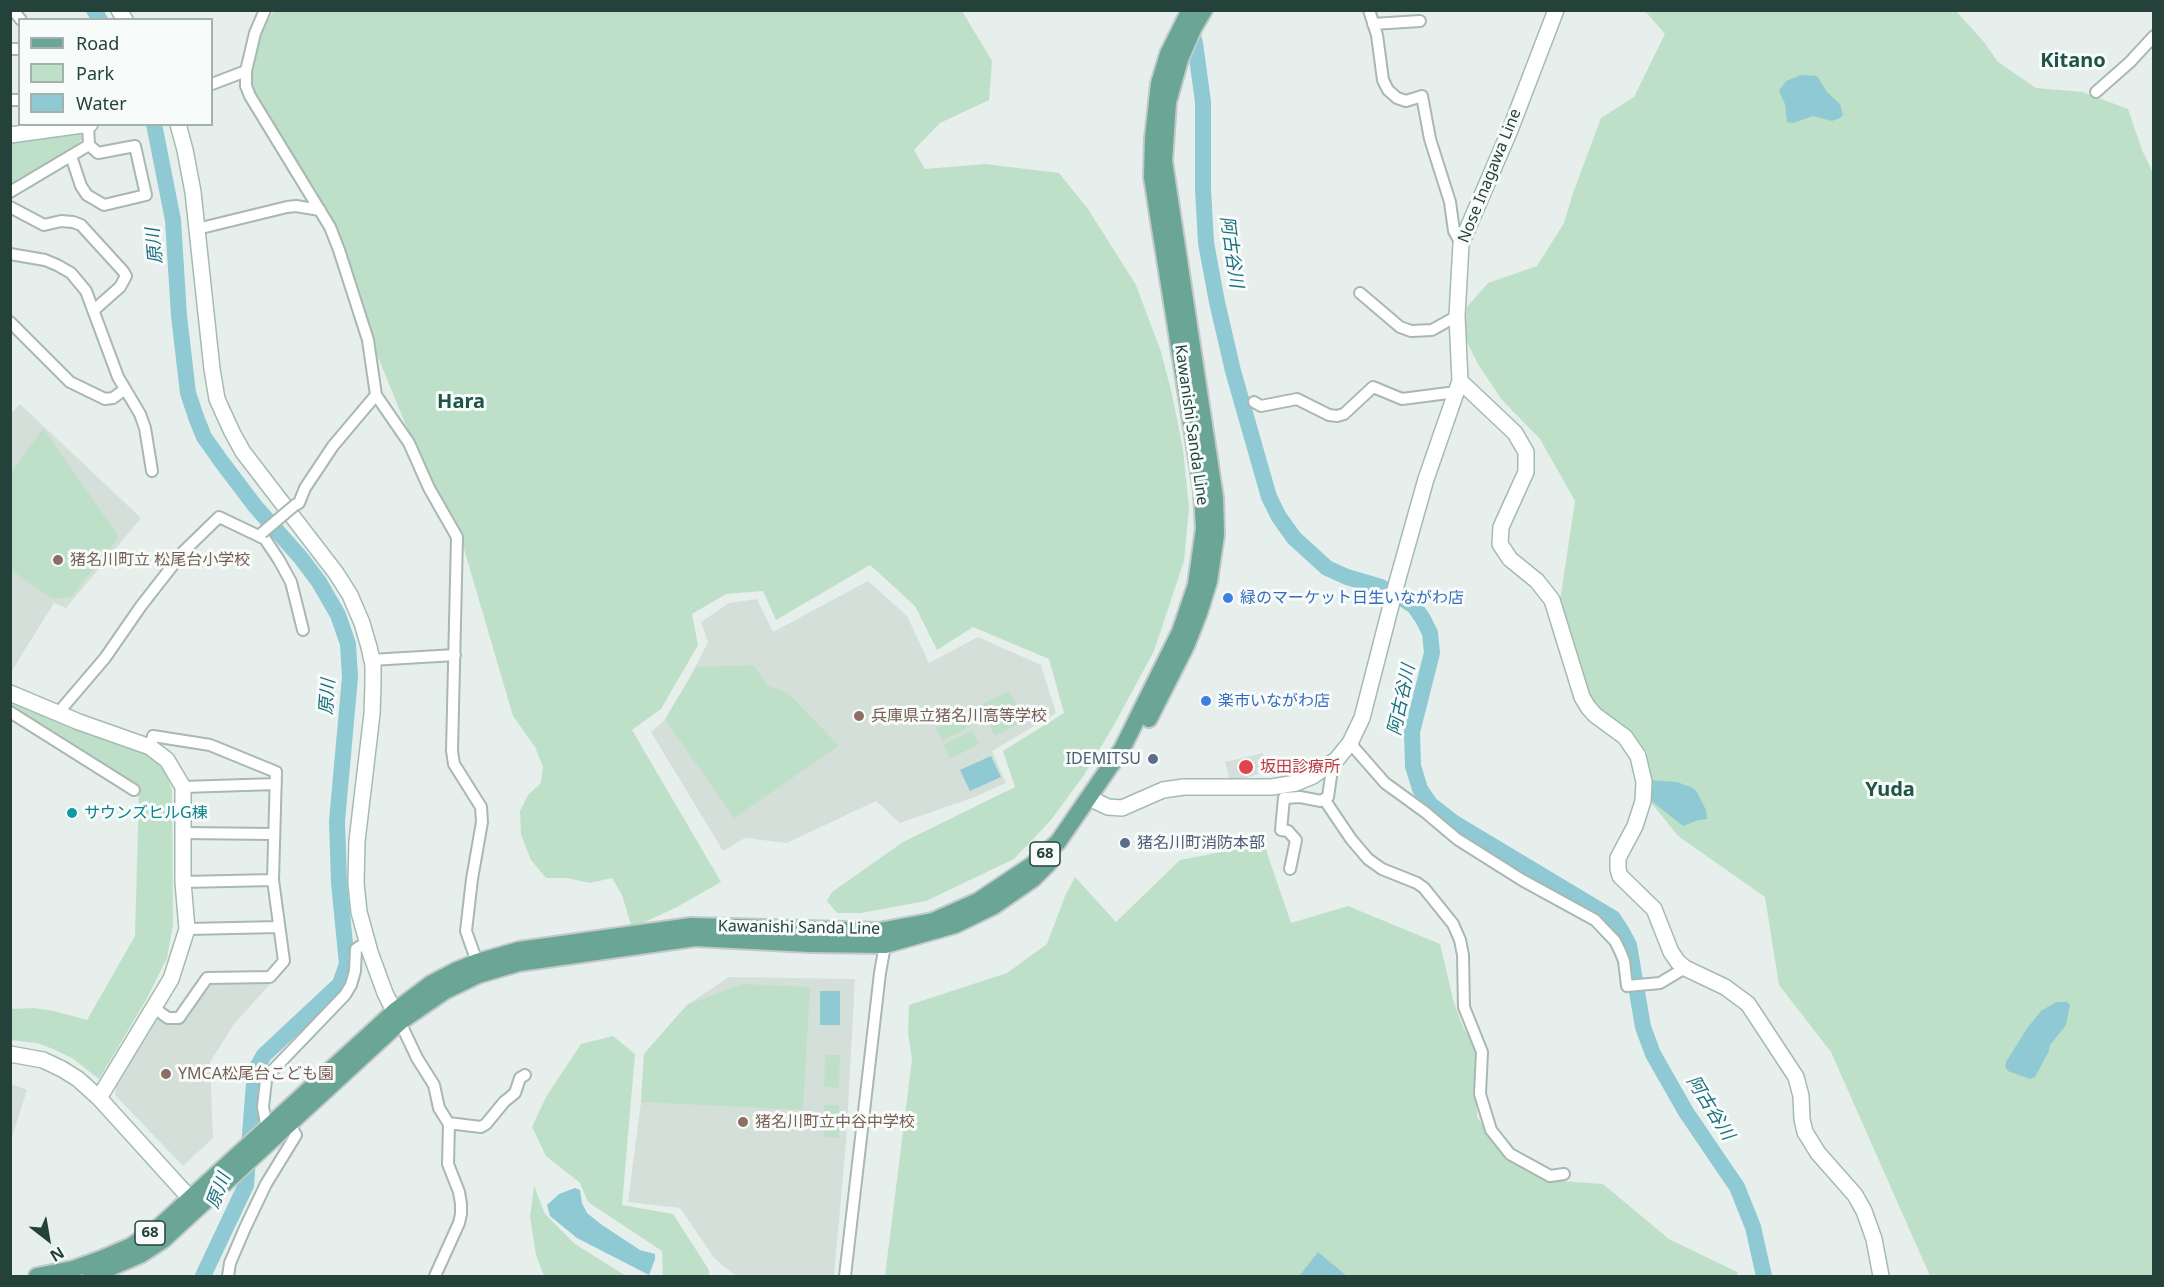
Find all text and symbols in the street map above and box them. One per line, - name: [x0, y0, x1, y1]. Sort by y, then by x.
- legend: [18, 18, 213, 126]
- text: Road: [76, 31, 119, 55]
- district label: Kitano: [2040, 49, 2106, 73]
- text: Park: [76, 61, 114, 85]
- text: Water: [76, 91, 127, 115]
- street label: Nose Inagawa Line: [1454, 106, 1526, 246]
- water label: 阿古谷川: [1215, 215, 1247, 289]
- water label: 原川: [143, 227, 167, 265]
- street label: Kawanishi Sanda Line: [1170, 343, 1212, 507]
- district label: Hara: [437, 390, 485, 414]
- place label: 猪名川町立 松尾台小学校: [70, 550, 250, 570]
- marker: 猪名川町立 松尾台小学校: [51, 553, 65, 567]
- place label: 緑のマーケット日生いながわ店: [1240, 588, 1464, 608]
- marker: 緑のマーケット日生いながわ店: [1221, 591, 1235, 605]
- water label: 阿古谷川: [1384, 663, 1420, 737]
- water label: 原川: [316, 678, 340, 716]
- place label: 楽市いながわ店: [1218, 691, 1330, 711]
- marker: 楽市いながわ店: [1199, 694, 1213, 708]
- place label: 兵庫県立猪名川高等学校: [871, 706, 1047, 726]
- marker: 兵庫県立猪名川高等学校: [852, 709, 866, 723]
- place label: IDEMITSU: [1066, 749, 1141, 769]
- marker: IDEMITSU: [1146, 752, 1160, 766]
- place label: 坂田診療所: [1260, 757, 1340, 777]
- marker: 坂田診療所: [1237, 758, 1255, 776]
- district label: Yuda: [1865, 778, 1915, 802]
- place label: サウンズヒルG棟: [84, 803, 208, 823]
- marker: サウンズヒルG棟: [65, 806, 79, 820]
- place label: 猪名川町消防本部: [1137, 833, 1265, 853]
- marker: 猪名川町消防本部: [1118, 836, 1132, 850]
- road number: 68: [1030, 842, 1060, 866]
- street label: Kawanishi Sanda Line: [718, 917, 880, 939]
- place label: YMCA松尾台こども園: [178, 1064, 334, 1084]
- marker: YMCA松尾台こども園: [159, 1067, 173, 1081]
- water label: 阿古谷川: [1682, 1072, 1738, 1144]
- place label: 猪名川町立中谷中学校: [755, 1112, 915, 1132]
- marker: 猪名川町立中谷中学校: [736, 1115, 750, 1129]
- water label: 原川: [202, 1170, 236, 1212]
- north arrow: [18, 1209, 78, 1269]
- road number: 68: [135, 1221, 165, 1245]
- text: N: [46, 1242, 69, 1267]

